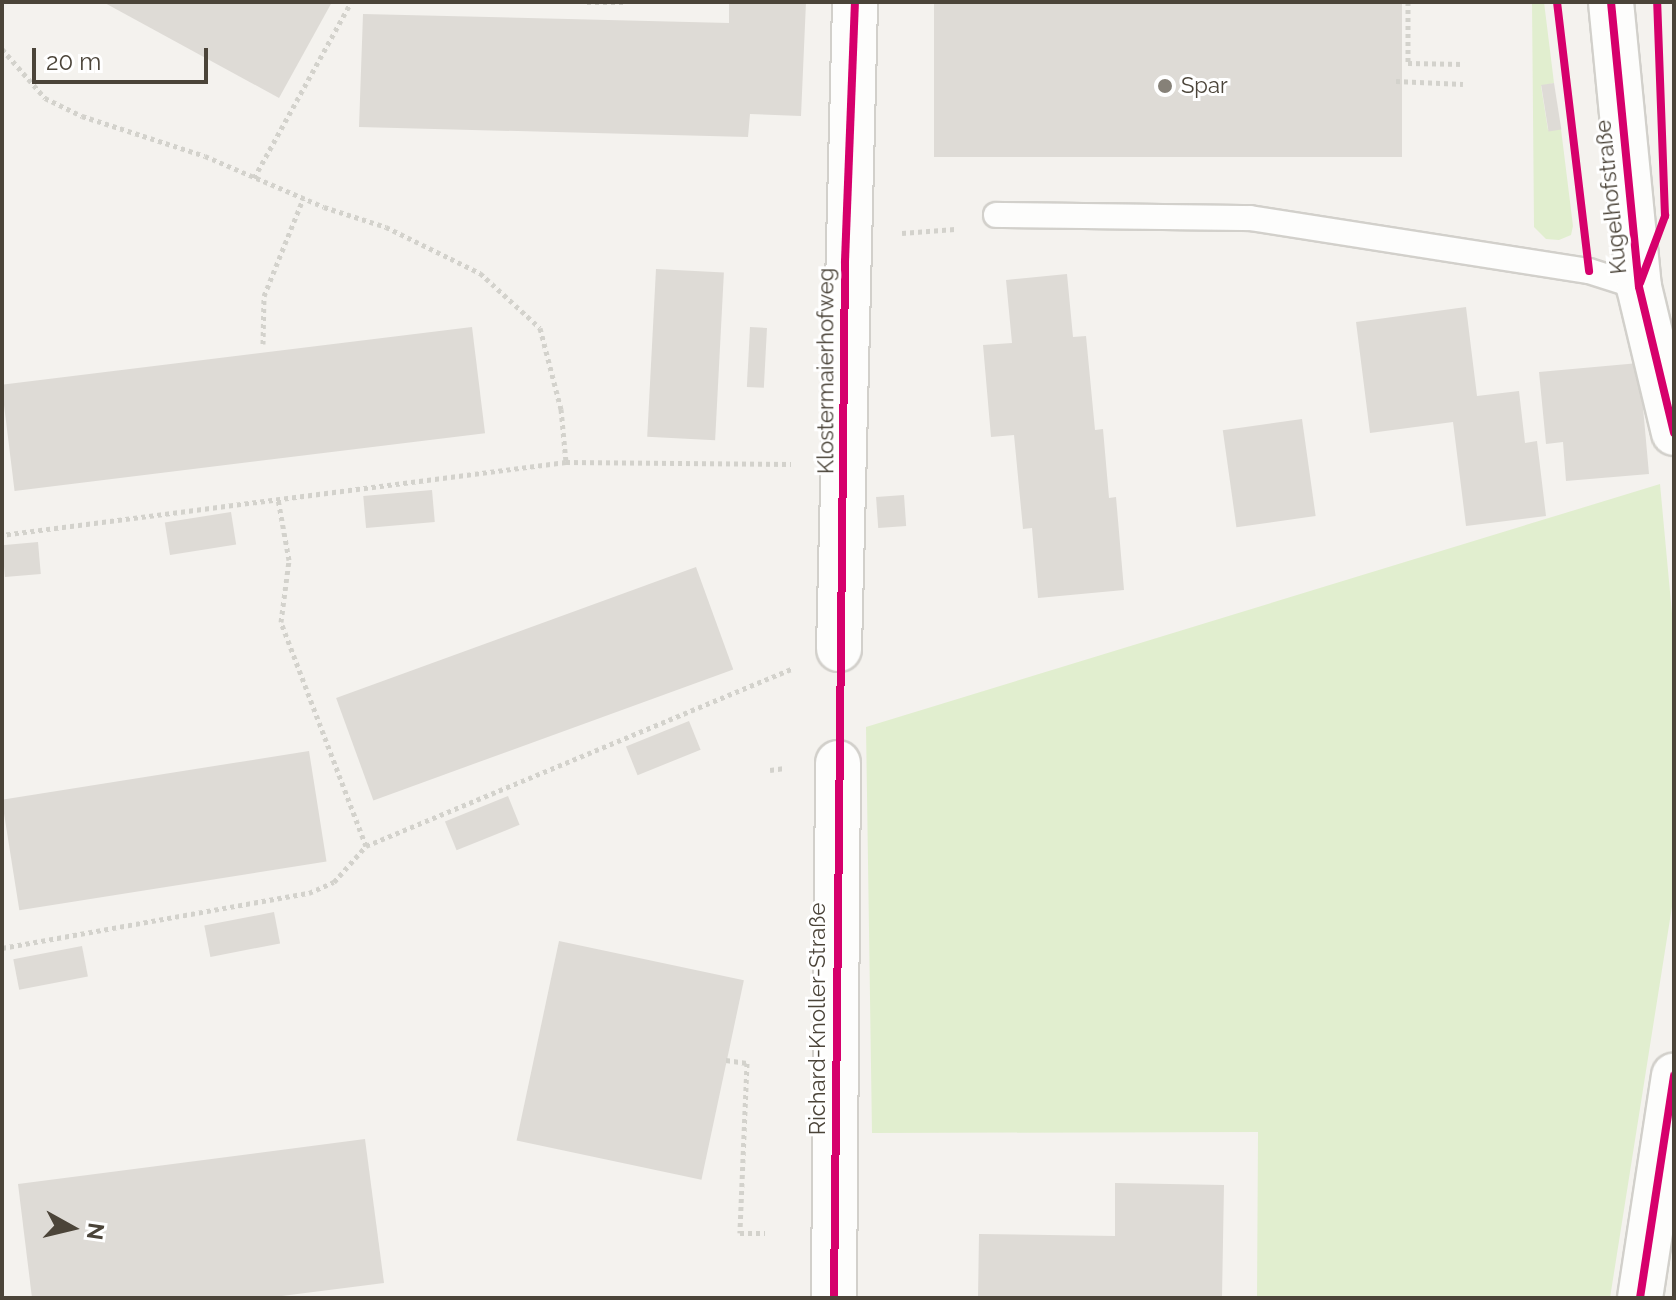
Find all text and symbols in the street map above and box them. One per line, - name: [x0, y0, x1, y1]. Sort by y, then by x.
- scale bar: [36, 32, 212, 82]
- text: 20 m: [46, 47, 101, 76]
- place label: Spar: [1181, 73, 1228, 99]
- marker: Spar: [1156, 77, 1174, 95]
- street label: Kugelhofstraße: [1590, 119, 1632, 275]
- street label: Klostermaierhofweg: [813, 268, 839, 474]
- street label: Richard-Knoller-Straße: [805, 903, 831, 1135]
- north arrow: [32, 1188, 112, 1268]
- text: N: [82, 1221, 110, 1241]

